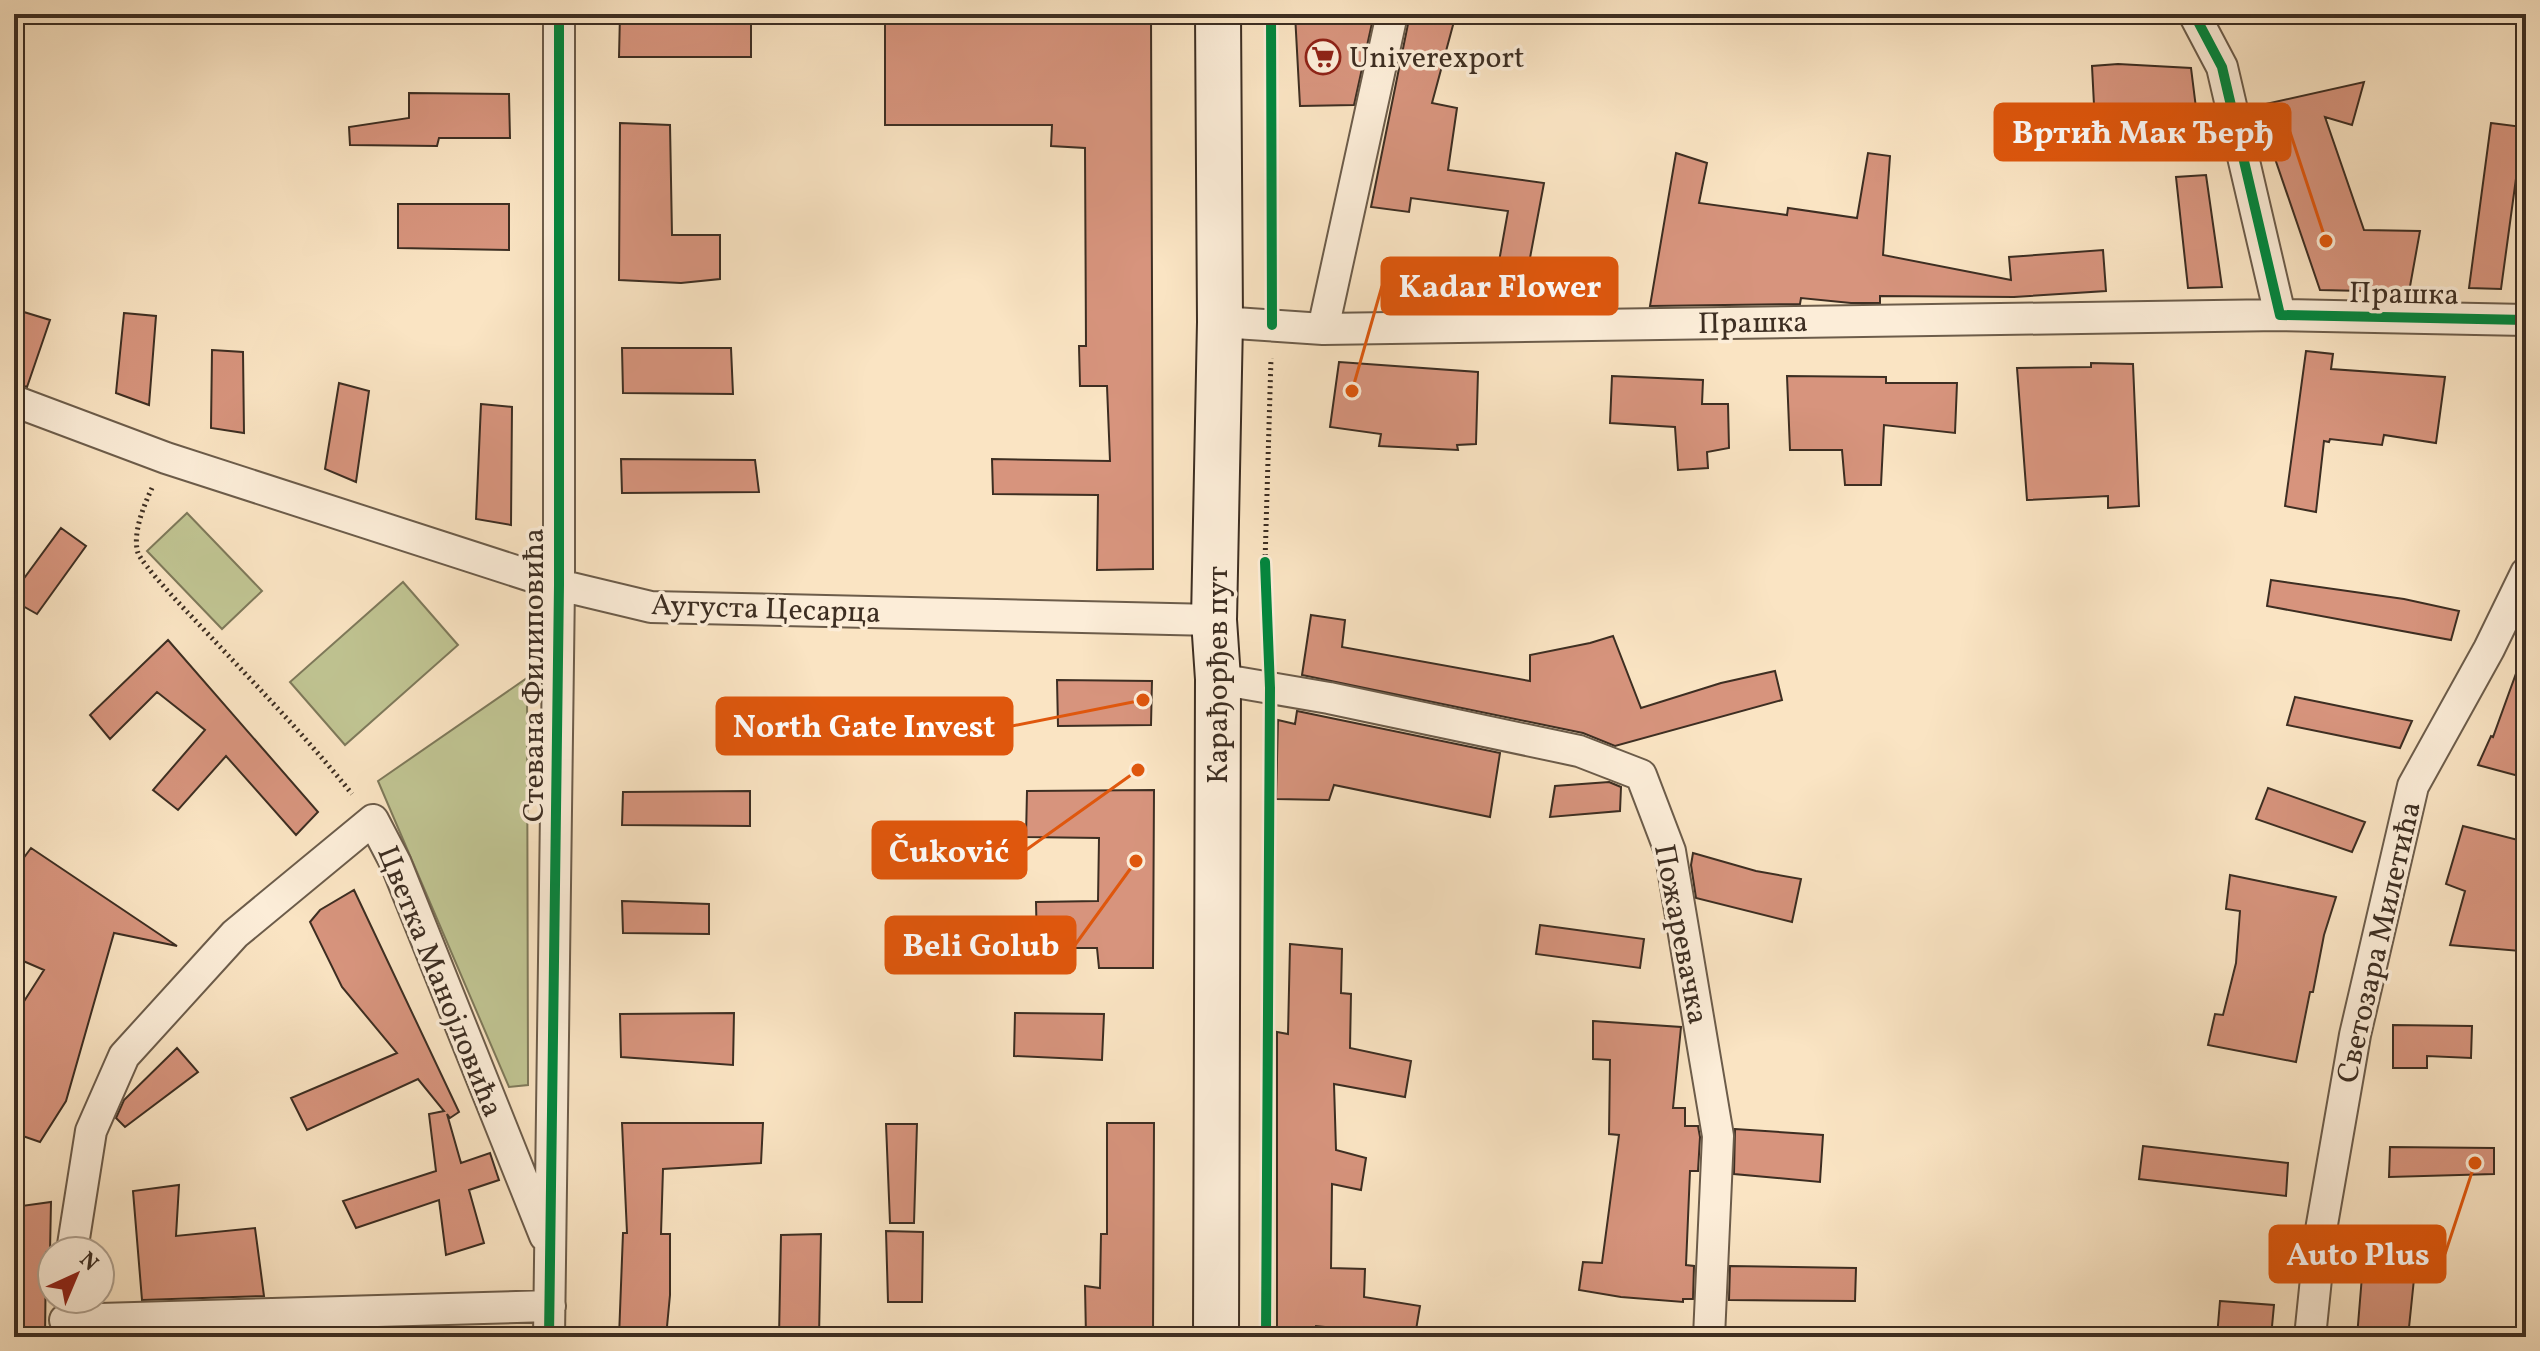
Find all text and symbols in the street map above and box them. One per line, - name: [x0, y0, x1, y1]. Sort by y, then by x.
- supermarket icon: Univerexport: [1304, 38, 1342, 76]
- place label: Univerexport: [1349, 38, 1525, 80]
- callout: Вртић Мак Ђерђ: [1995, 104, 2290, 160]
- text: Вртић Мак Ђерђ: [2012, 113, 2274, 157]
- callout: Kadar Flower: [1382, 258, 1617, 314]
- text: Kadar Flower: [1399, 267, 1602, 311]
- street label: Прашка: [2348, 273, 2459, 317]
- street label: Прашка: [1698, 302, 1809, 346]
- street label: Стевана Филиповића: [514, 528, 556, 822]
- street label: Карађорђев пут: [1198, 566, 1240, 784]
- street label: Аугуста Цесарца: [650, 585, 882, 635]
- callout: North Gate Invest: [717, 698, 1012, 754]
- text: North Gate Invest: [733, 707, 995, 751]
- street label: Светозара Милетића: [2327, 798, 2433, 1087]
- callout: Čuković: [873, 822, 1026, 878]
- text: Čuković: [889, 832, 1009, 876]
- street label: Цветка Манојловића: [366, 840, 513, 1124]
- street label: Пожаревачка: [1642, 841, 1718, 1028]
- callout: Beli Golub: [886, 917, 1075, 973]
- text: Beli Golub: [903, 926, 1059, 970]
- callout: Auto Plus: [2270, 1226, 2445, 1282]
- north arrow: [36, 1235, 116, 1315]
- text: Auto Plus: [2286, 1235, 2430, 1279]
- text: N: [72, 1246, 105, 1279]

